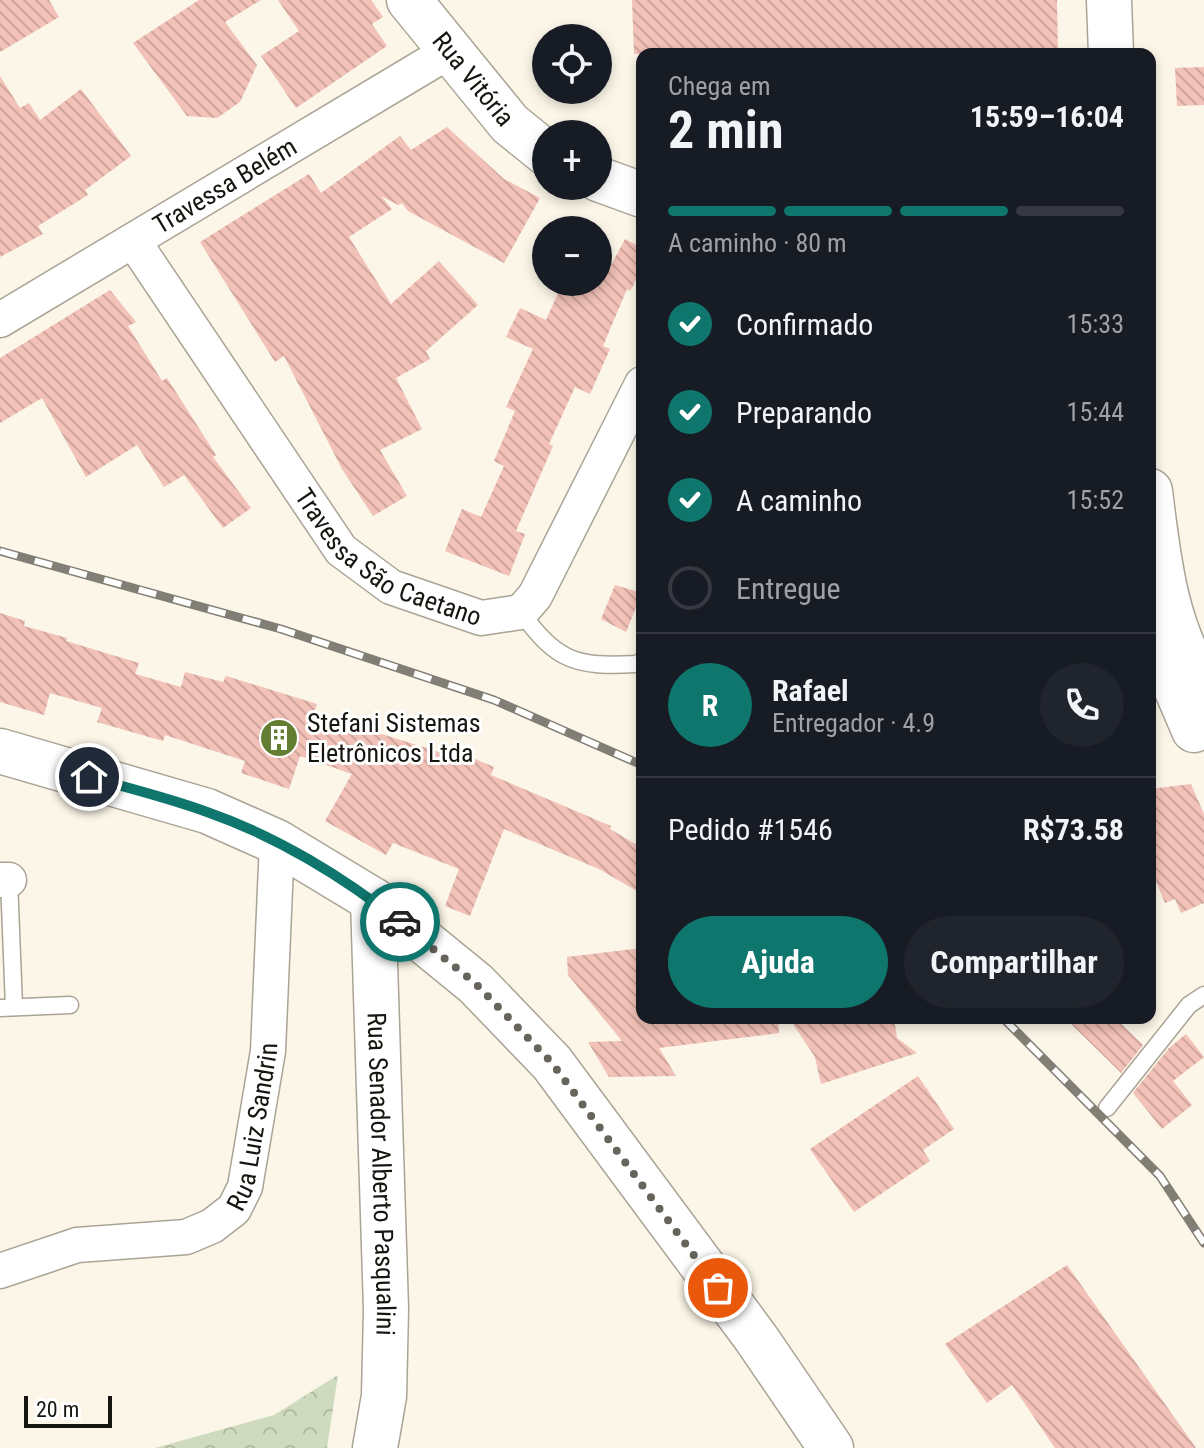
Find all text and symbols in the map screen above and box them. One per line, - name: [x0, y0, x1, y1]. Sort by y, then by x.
- map controls: [532, 24, 612, 296]
- button: locate: [532, 24, 612, 104]
- street label: Rua Vitória: [426, 26, 520, 132]
- text: Chega em: [668, 71, 771, 101]
- text: 15:59–16:04: [970, 99, 1124, 134]
- text: 2 min: [668, 100, 784, 161]
- button: +: [532, 120, 612, 200]
- street label: Travessa Belém: [148, 131, 302, 240]
- button: −: [532, 216, 612, 296]
- text: A caminho · 80 m: [668, 228, 847, 258]
- icon: check: [668, 302, 712, 346]
- text: Confirmado: [736, 307, 873, 342]
- text: 15:33: [1067, 309, 1124, 339]
- icon: check: [668, 390, 712, 434]
- text: Preparando: [736, 395, 872, 430]
- text: 15:44: [1067, 397, 1124, 427]
- icon: check: [668, 478, 712, 522]
- street label: Travessa São Caetano: [289, 483, 485, 632]
- text: A caminho: [736, 483, 862, 518]
- text: 15:52: [1067, 485, 1124, 515]
- text: Entregue: [736, 571, 841, 606]
- button: phone: [1040, 663, 1124, 747]
- text: Rafael: [772, 673, 849, 708]
- text: R: [702, 688, 718, 723]
- place label: Stefani Sistemas Eletrônicos Ltda: [307, 708, 481, 768]
- text: Entregador · 4.9: [772, 708, 935, 738]
- building icon: Stefani Sistemas Eletrônicos Ltda: [258, 717, 300, 759]
- pin: [55, 743, 123, 811]
- icon: home: [67, 755, 111, 799]
- text: Pedido #1546: [668, 812, 833, 847]
- text: R$73.58: [1023, 812, 1124, 847]
- courier: [360, 882, 440, 962]
- icon: car: [378, 900, 422, 944]
- button: Ajuda: [668, 916, 888, 1008]
- button: Compartilhar: [904, 916, 1124, 1008]
- street label: Rua Senador Alberto Pasqualini: [362, 1012, 401, 1336]
- street label: Rua Luiz Sandrin: [221, 1042, 283, 1216]
- pin: [684, 1254, 752, 1322]
- icon: bag: [696, 1266, 740, 1310]
- scale bar: [24, 1392, 112, 1428]
- text: 20 m: [36, 1397, 79, 1422]

